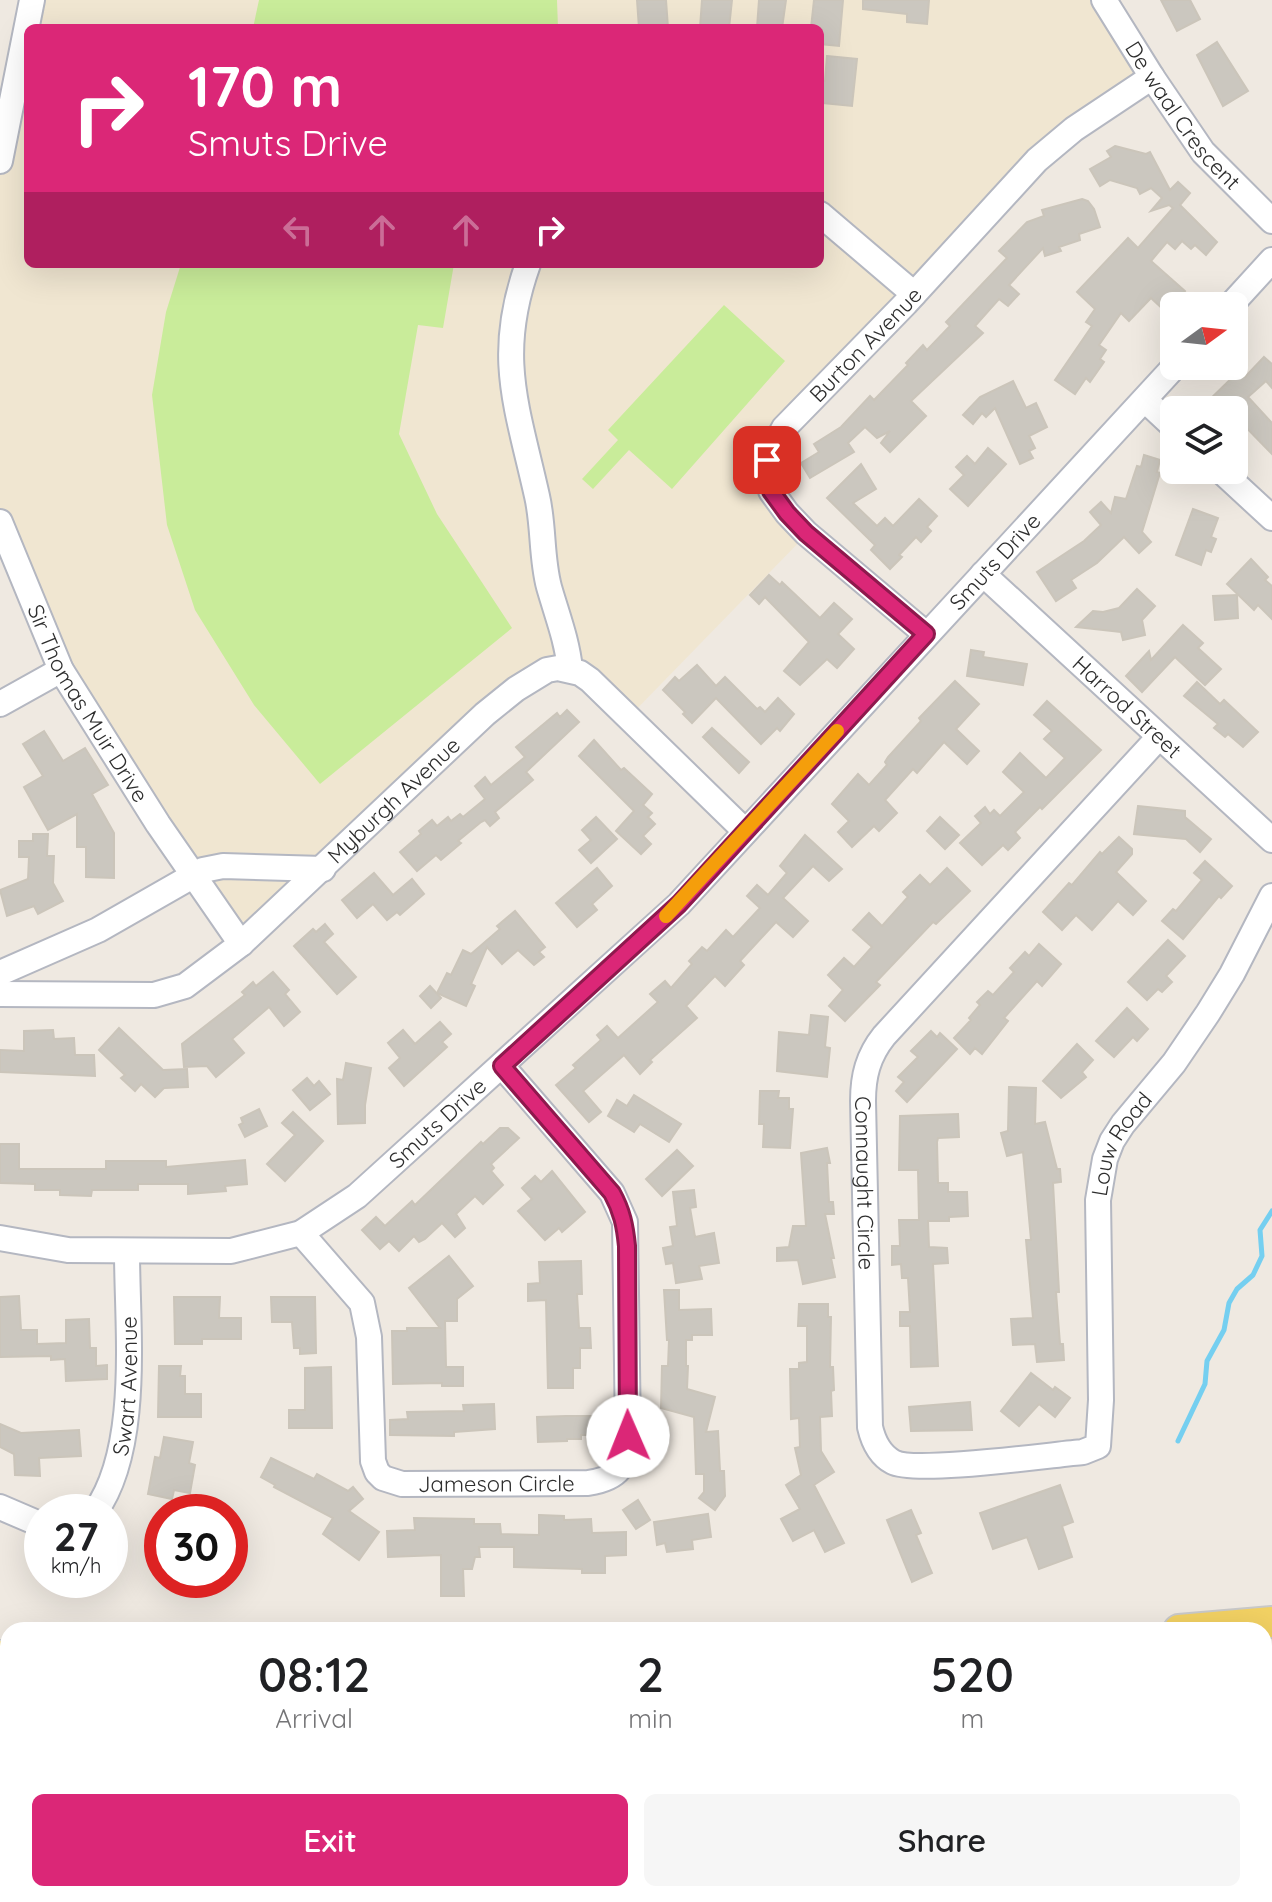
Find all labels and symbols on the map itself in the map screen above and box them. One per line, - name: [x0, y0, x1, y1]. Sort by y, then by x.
- street label: De waal Crescent: [1119, 36, 1247, 196]
- street label: Burton Avenue: [803, 281, 928, 408]
- north arrow: [1160, 292, 1248, 380]
- pin: [733, 426, 801, 494]
- street label: Smuts Drive: [943, 507, 1046, 616]
- street label: Sir Thomas Muir Drive: [21, 600, 155, 807]
- street label: Harrod Street: [1067, 650, 1188, 764]
- street label: Myburgh Avenue: [321, 731, 466, 869]
- street label: Smuts Drive: [383, 1072, 492, 1175]
- street label: Louw Road: [1085, 1086, 1158, 1198]
- street label: Connaught Circle: [849, 1096, 881, 1270]
- street label: Swart Avenue: [106, 1316, 143, 1458]
- position arrow: [586, 1394, 670, 1478]
- street label: Jameson Circle: [418, 1469, 575, 1498]
- speed limit sign: 30: [144, 1494, 248, 1598]

